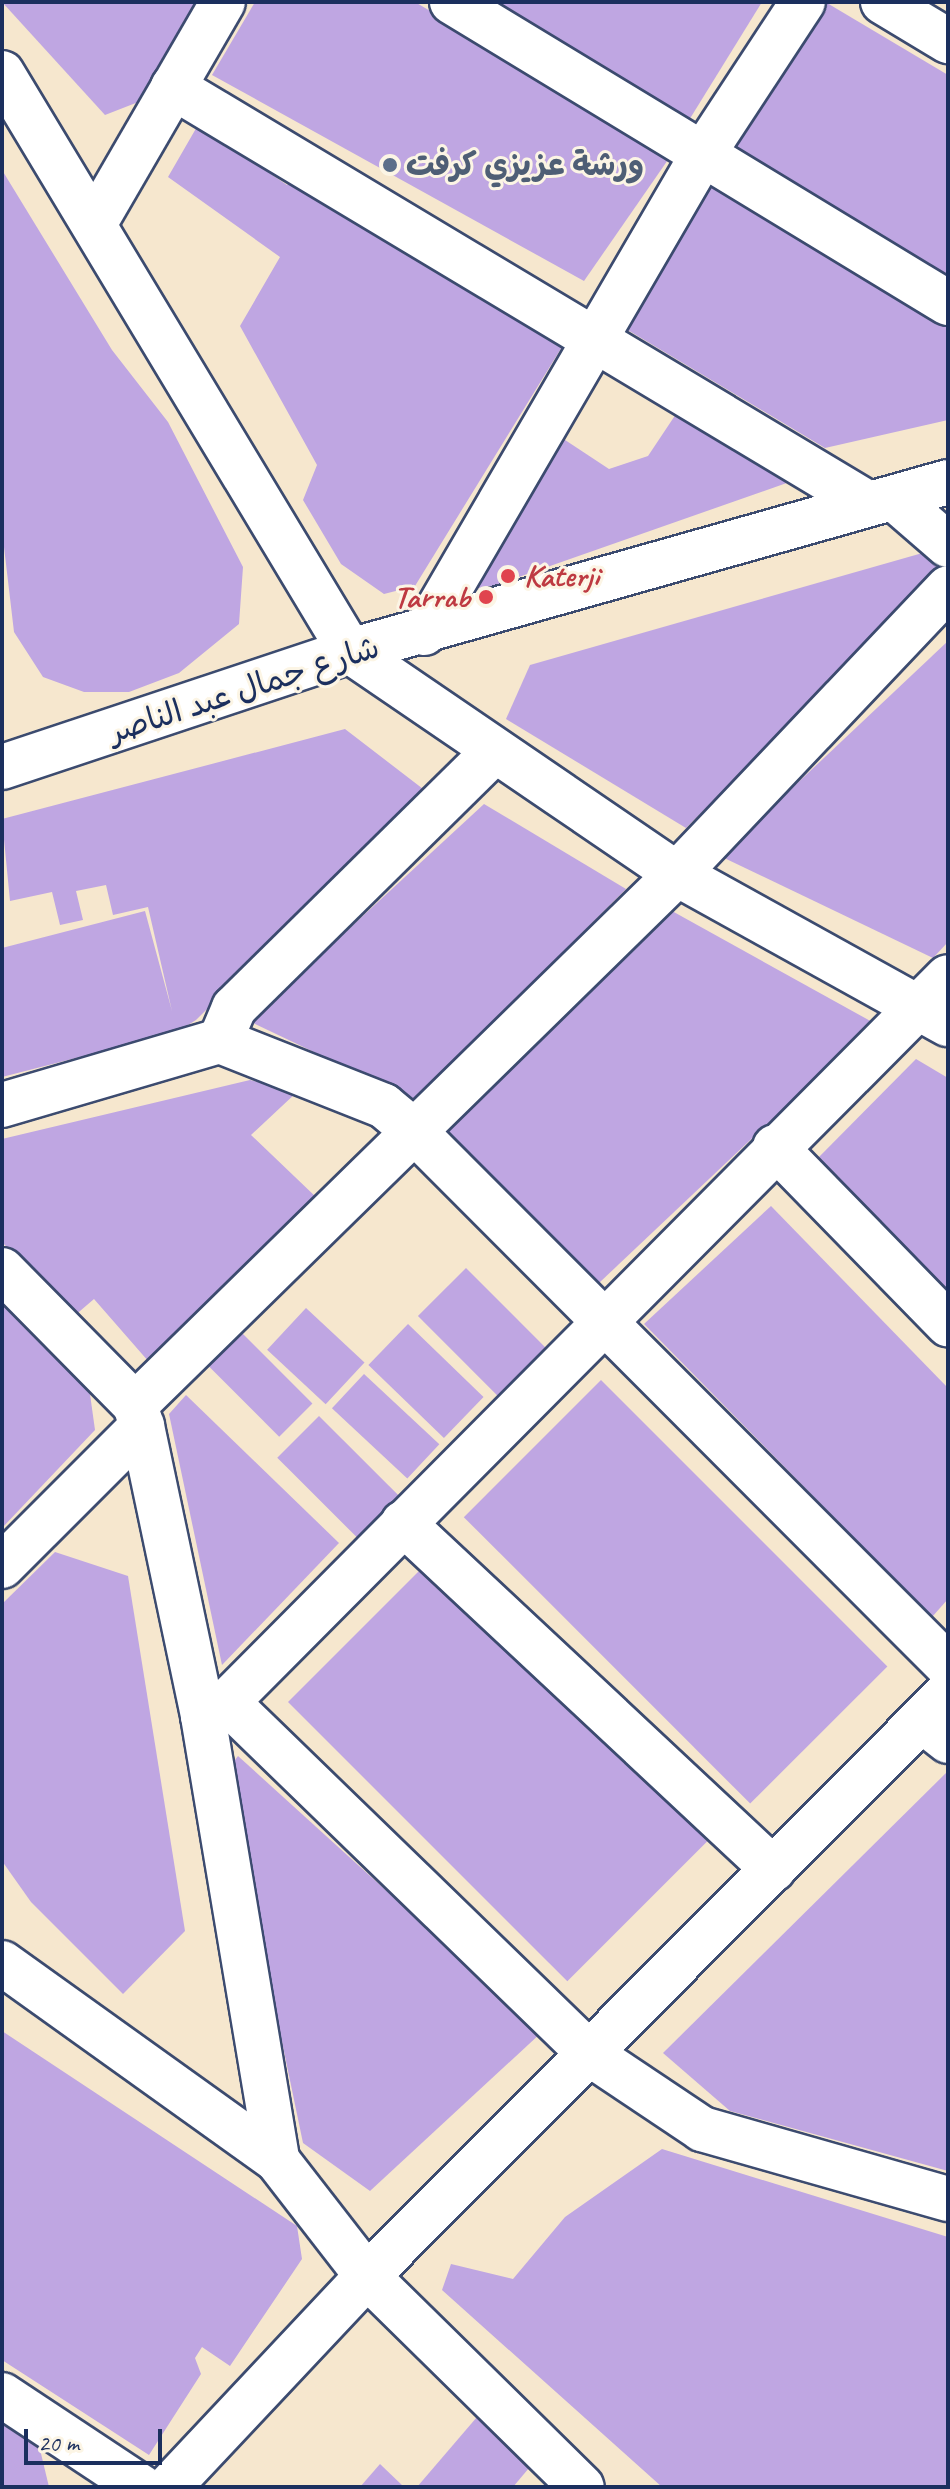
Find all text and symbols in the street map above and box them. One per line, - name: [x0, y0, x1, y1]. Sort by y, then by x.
- place label: ورشة عزيزي كرفت: [406, 146, 644, 184]
- marker: ورشة عزيزي كرفت: [381, 156, 399, 174]
- place label: Katerji: [524, 557, 599, 595]
- marker: Katerji: [499, 567, 517, 585]
- place label: Tarrab: [394, 578, 470, 616]
- marker: Tarrab: [477, 588, 495, 606]
- street label: شارع جمال عبد الناصر: [104, 628, 384, 752]
- scale bar: [28, 2413, 166, 2463]
- text: 20 m: [38, 2428, 79, 2458]

